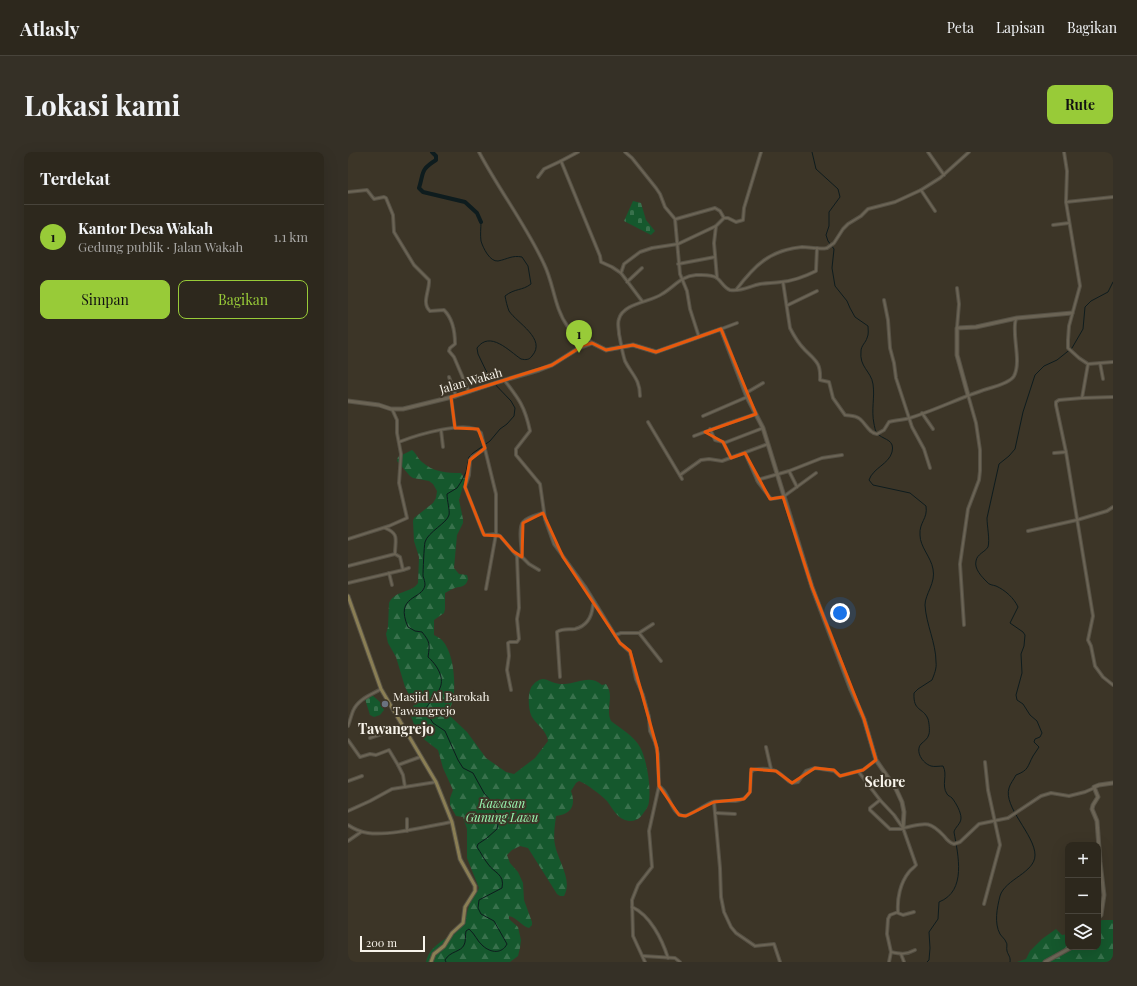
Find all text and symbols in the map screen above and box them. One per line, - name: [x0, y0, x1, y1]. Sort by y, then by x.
- text: Atlasly: [20, 15, 80, 41]
- text: Peta: [947, 18, 974, 37]
- text: Lapisan: [996, 18, 1045, 37]
- text: Bagikan: [1067, 18, 1117, 37]
- button: Rute: [1047, 85, 1113, 124]
- text: Lokasi kami: [24, 86, 180, 123]
- text: Terdekat: [40, 167, 110, 189]
- text: Kantor Desa Wakah: [78, 218, 213, 238]
- text: 1: [51, 228, 55, 245]
- text: 1.1 km: [274, 228, 308, 245]
- text: Gedung publik · Jalan Wakah: [78, 238, 243, 255]
- button: Simpan: [40, 280, 170, 319]
- button: Bagikan: [178, 280, 308, 319]
- pin: 1: [566, 320, 592, 353]
- street label: Jalan Wakah: [437, 363, 504, 397]
- your location: [830, 603, 850, 623]
- place label: Masjid Al Barokah Tawangrejo: [393, 688, 490, 718]
- marker: Masjid Al Barokah Tawangrejo: [380, 699, 390, 709]
- district label: Tawangrejo: [358, 719, 434, 738]
- district label: Selore: [865, 772, 905, 791]
- park label: Kawasan Gunung Lawu: [466, 795, 539, 825]
- map controls: [1065, 842, 1101, 950]
- button: +: [1065, 842, 1101, 878]
- button: −: [1065, 878, 1101, 914]
- button: layers: [1065, 914, 1101, 950]
- scale bar: [360, 934, 425, 953]
- text: 200 m: [366, 935, 397, 950]

